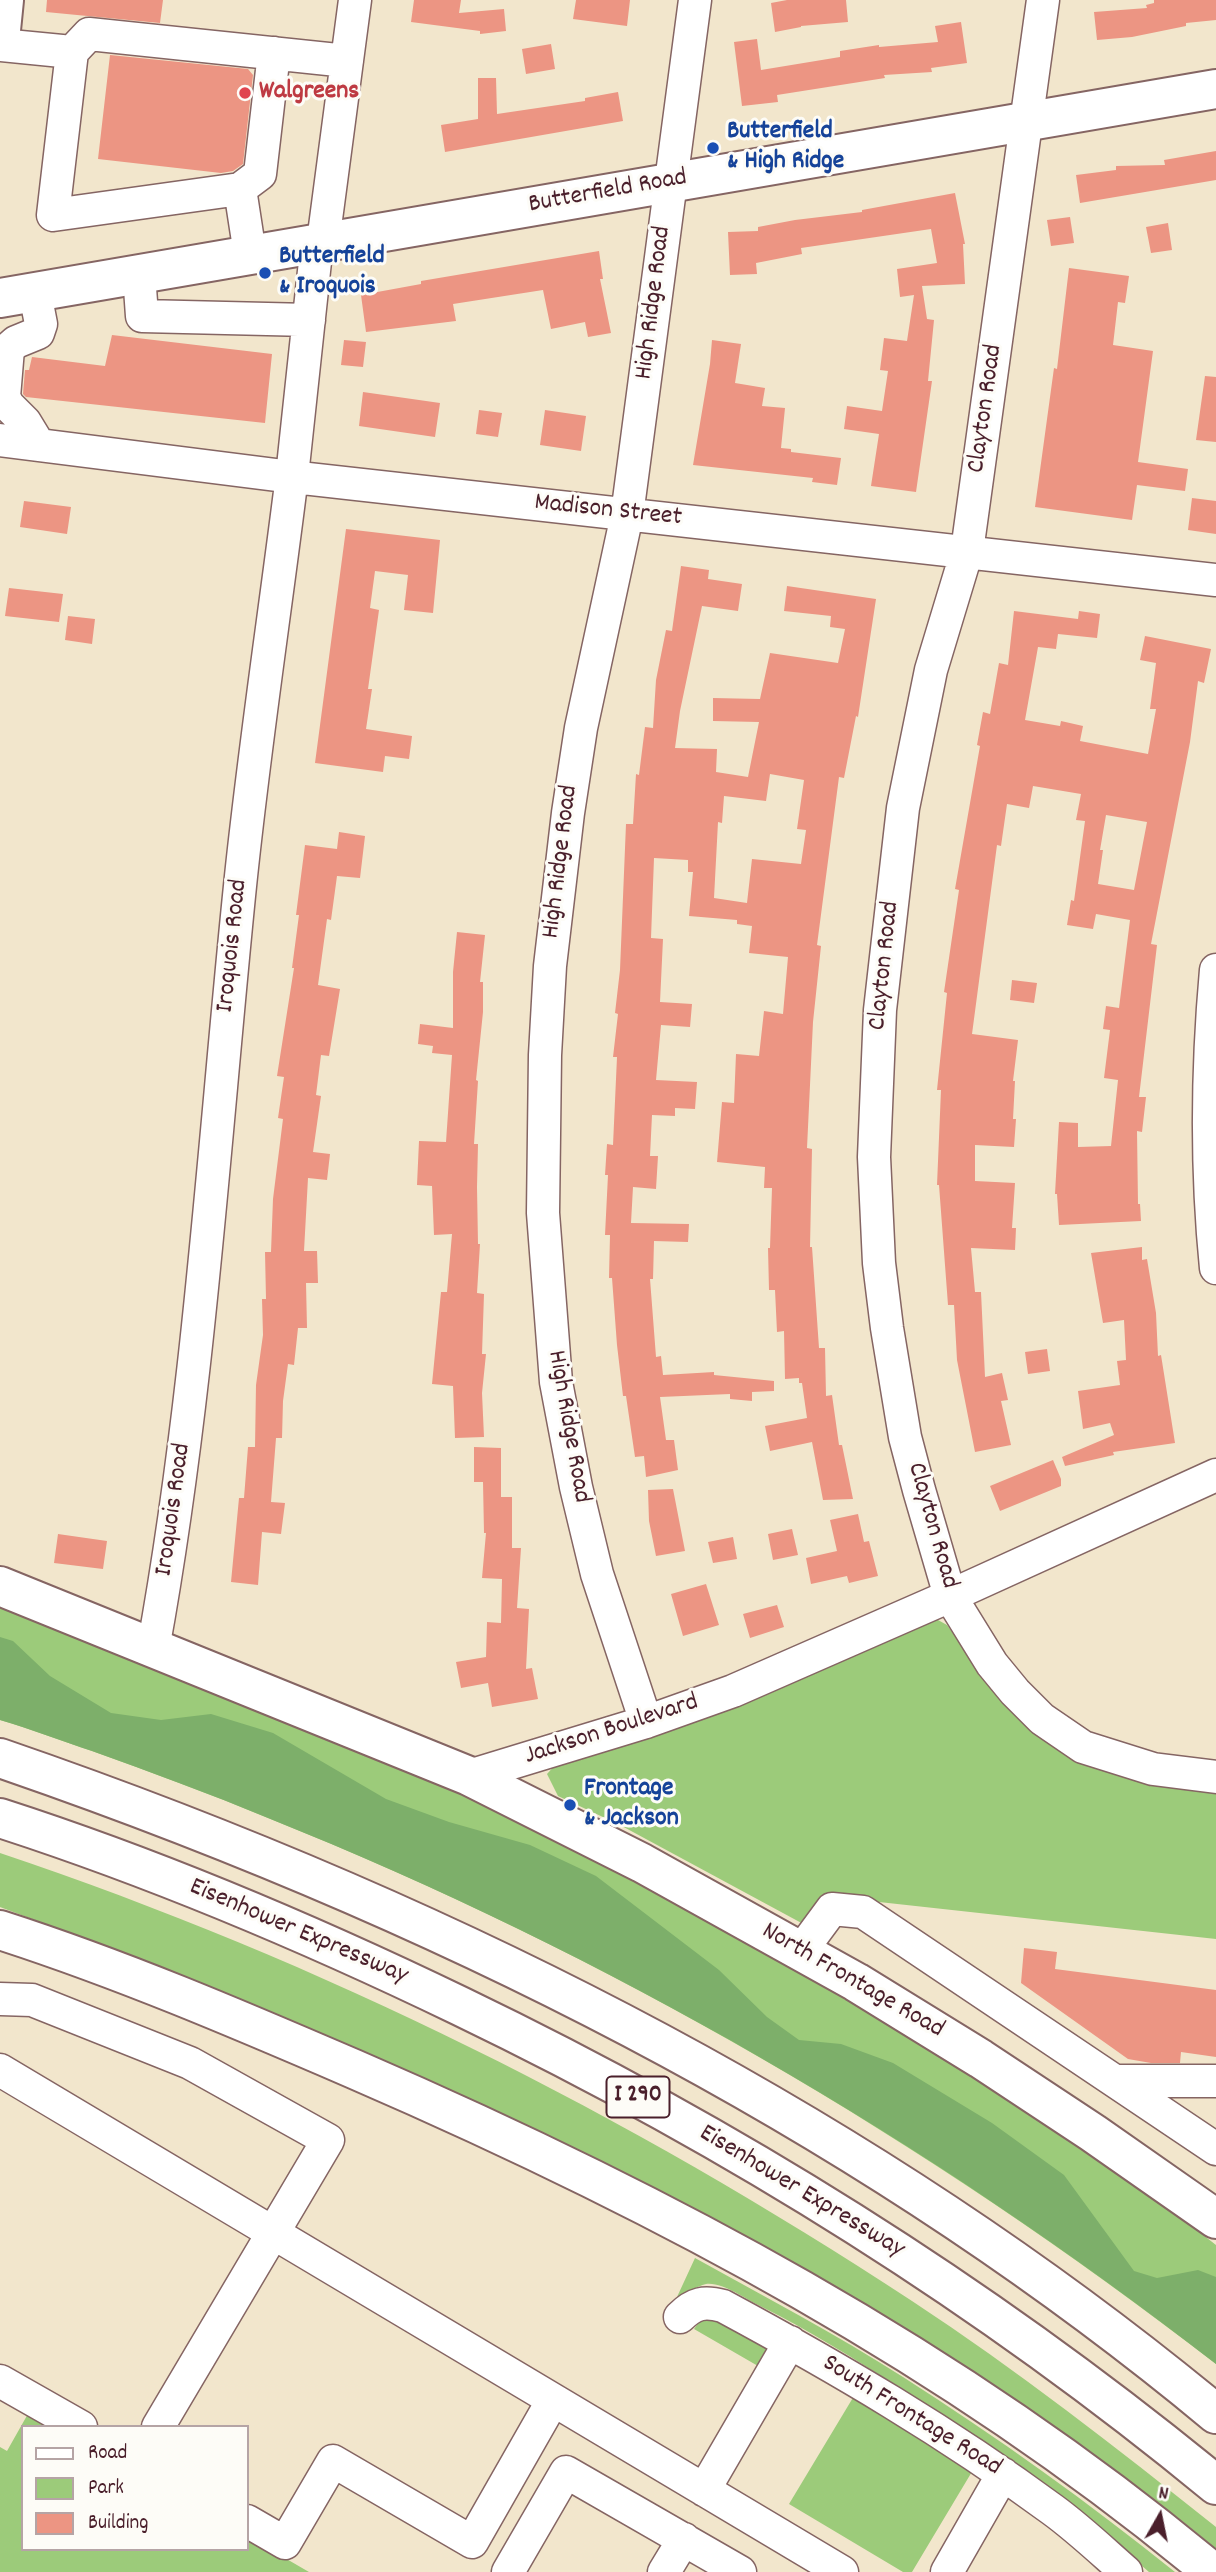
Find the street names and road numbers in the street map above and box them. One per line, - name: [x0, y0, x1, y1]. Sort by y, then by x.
- street label: Butterfield Road: [526, 164, 690, 222]
- street label: High Ridge Road: [630, 225, 680, 381]
- street label: Clayton Road: [963, 343, 1011, 475]
- street label: Madison Street: [533, 489, 683, 535]
- street label: High Ridge Road: [537, 784, 587, 940]
- street label: Iroquois Road: [211, 878, 257, 1014]
- street label: Clayton Road: [864, 900, 908, 1032]
- street label: High Ridge Road: [538, 1348, 596, 1506]
- street label: Iroquois Road: [150, 1442, 200, 1578]
- street label: Clayton Road: [898, 1459, 964, 1593]
- street label: Jackson Boulevard: [521, 1688, 703, 1774]
- street label: Eisenhower Expressway: [184, 1873, 412, 1993]
- street label: North Frontage Road: [755, 1917, 949, 2047]
- road number: I 290: [606, 2076, 670, 2118]
- street label: Eisenhower Expressway: [693, 2119, 909, 2267]
- street label: South Frontage Road: [816, 2349, 1006, 2485]

